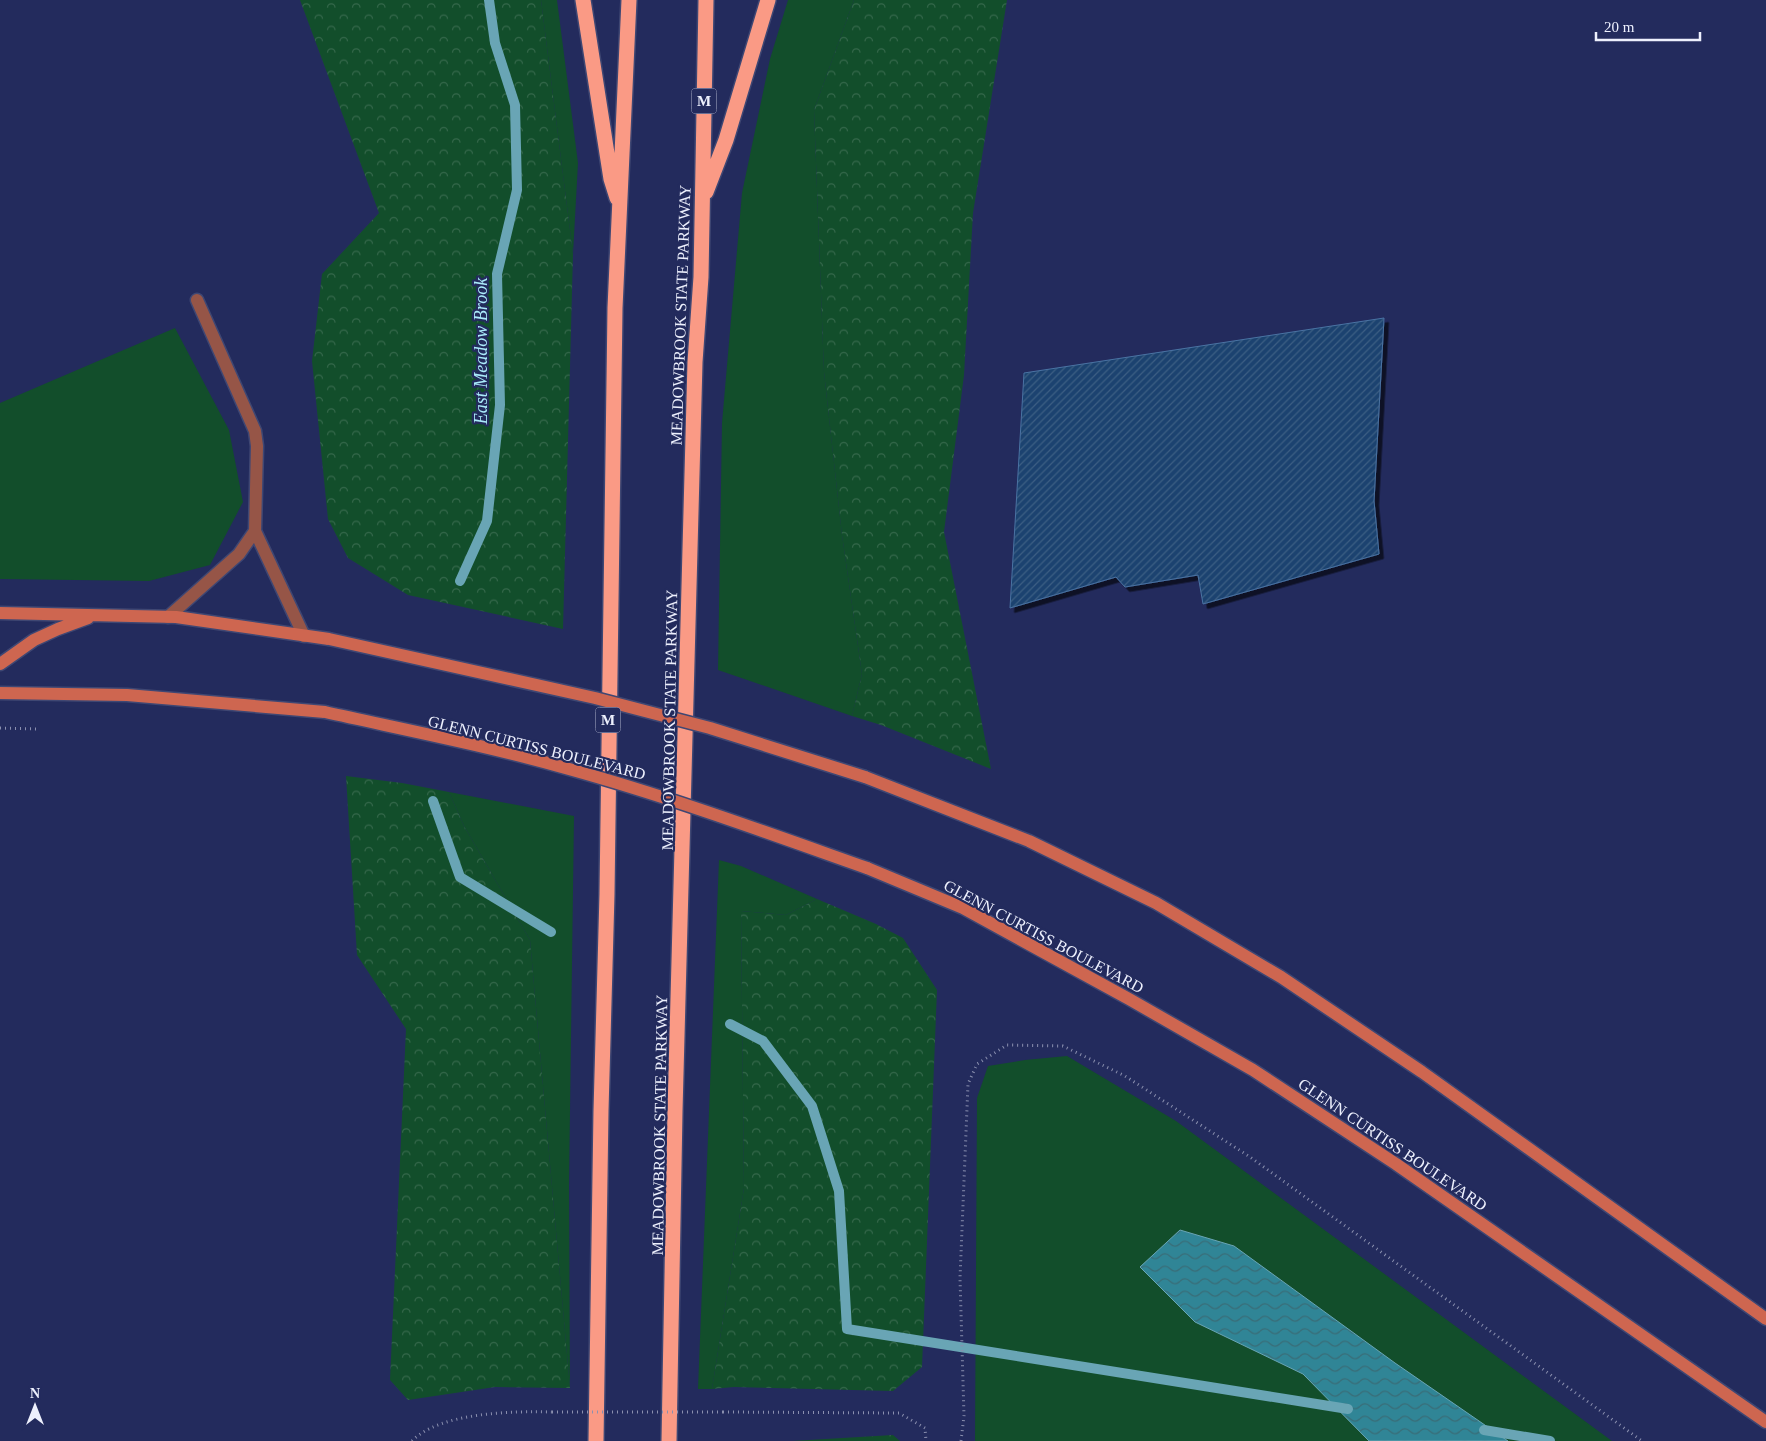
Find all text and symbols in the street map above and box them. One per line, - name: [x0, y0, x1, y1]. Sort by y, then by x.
- scale bar: [1596, 10, 1700, 42]
- text: 20 m: [1604, 19, 1635, 35]
- road number: M: [692, 88, 716, 114]
- street label: MEADOWBROOK STATE PARKWAY: [667, 184, 694, 446]
- water label: East Meadow Brook: [471, 277, 491, 425]
- street label: MEADOWBROOK STATE PARKWAY: [659, 589, 680, 850]
- road number: M: [596, 708, 620, 732]
- street label: GLENN CURTISS BOULEVARD: [426, 712, 647, 783]
- street label: GLENN CURTISS BOULEVARD: [941, 876, 1146, 996]
- street label: MEADOWBROOK STATE PARKWAY: [649, 994, 670, 1255]
- street label: GLENN CURTISS BOULEVARD: [1295, 1075, 1490, 1214]
- north arrow: [10, 1381, 60, 1431]
- text: N: [30, 1386, 40, 1401]

